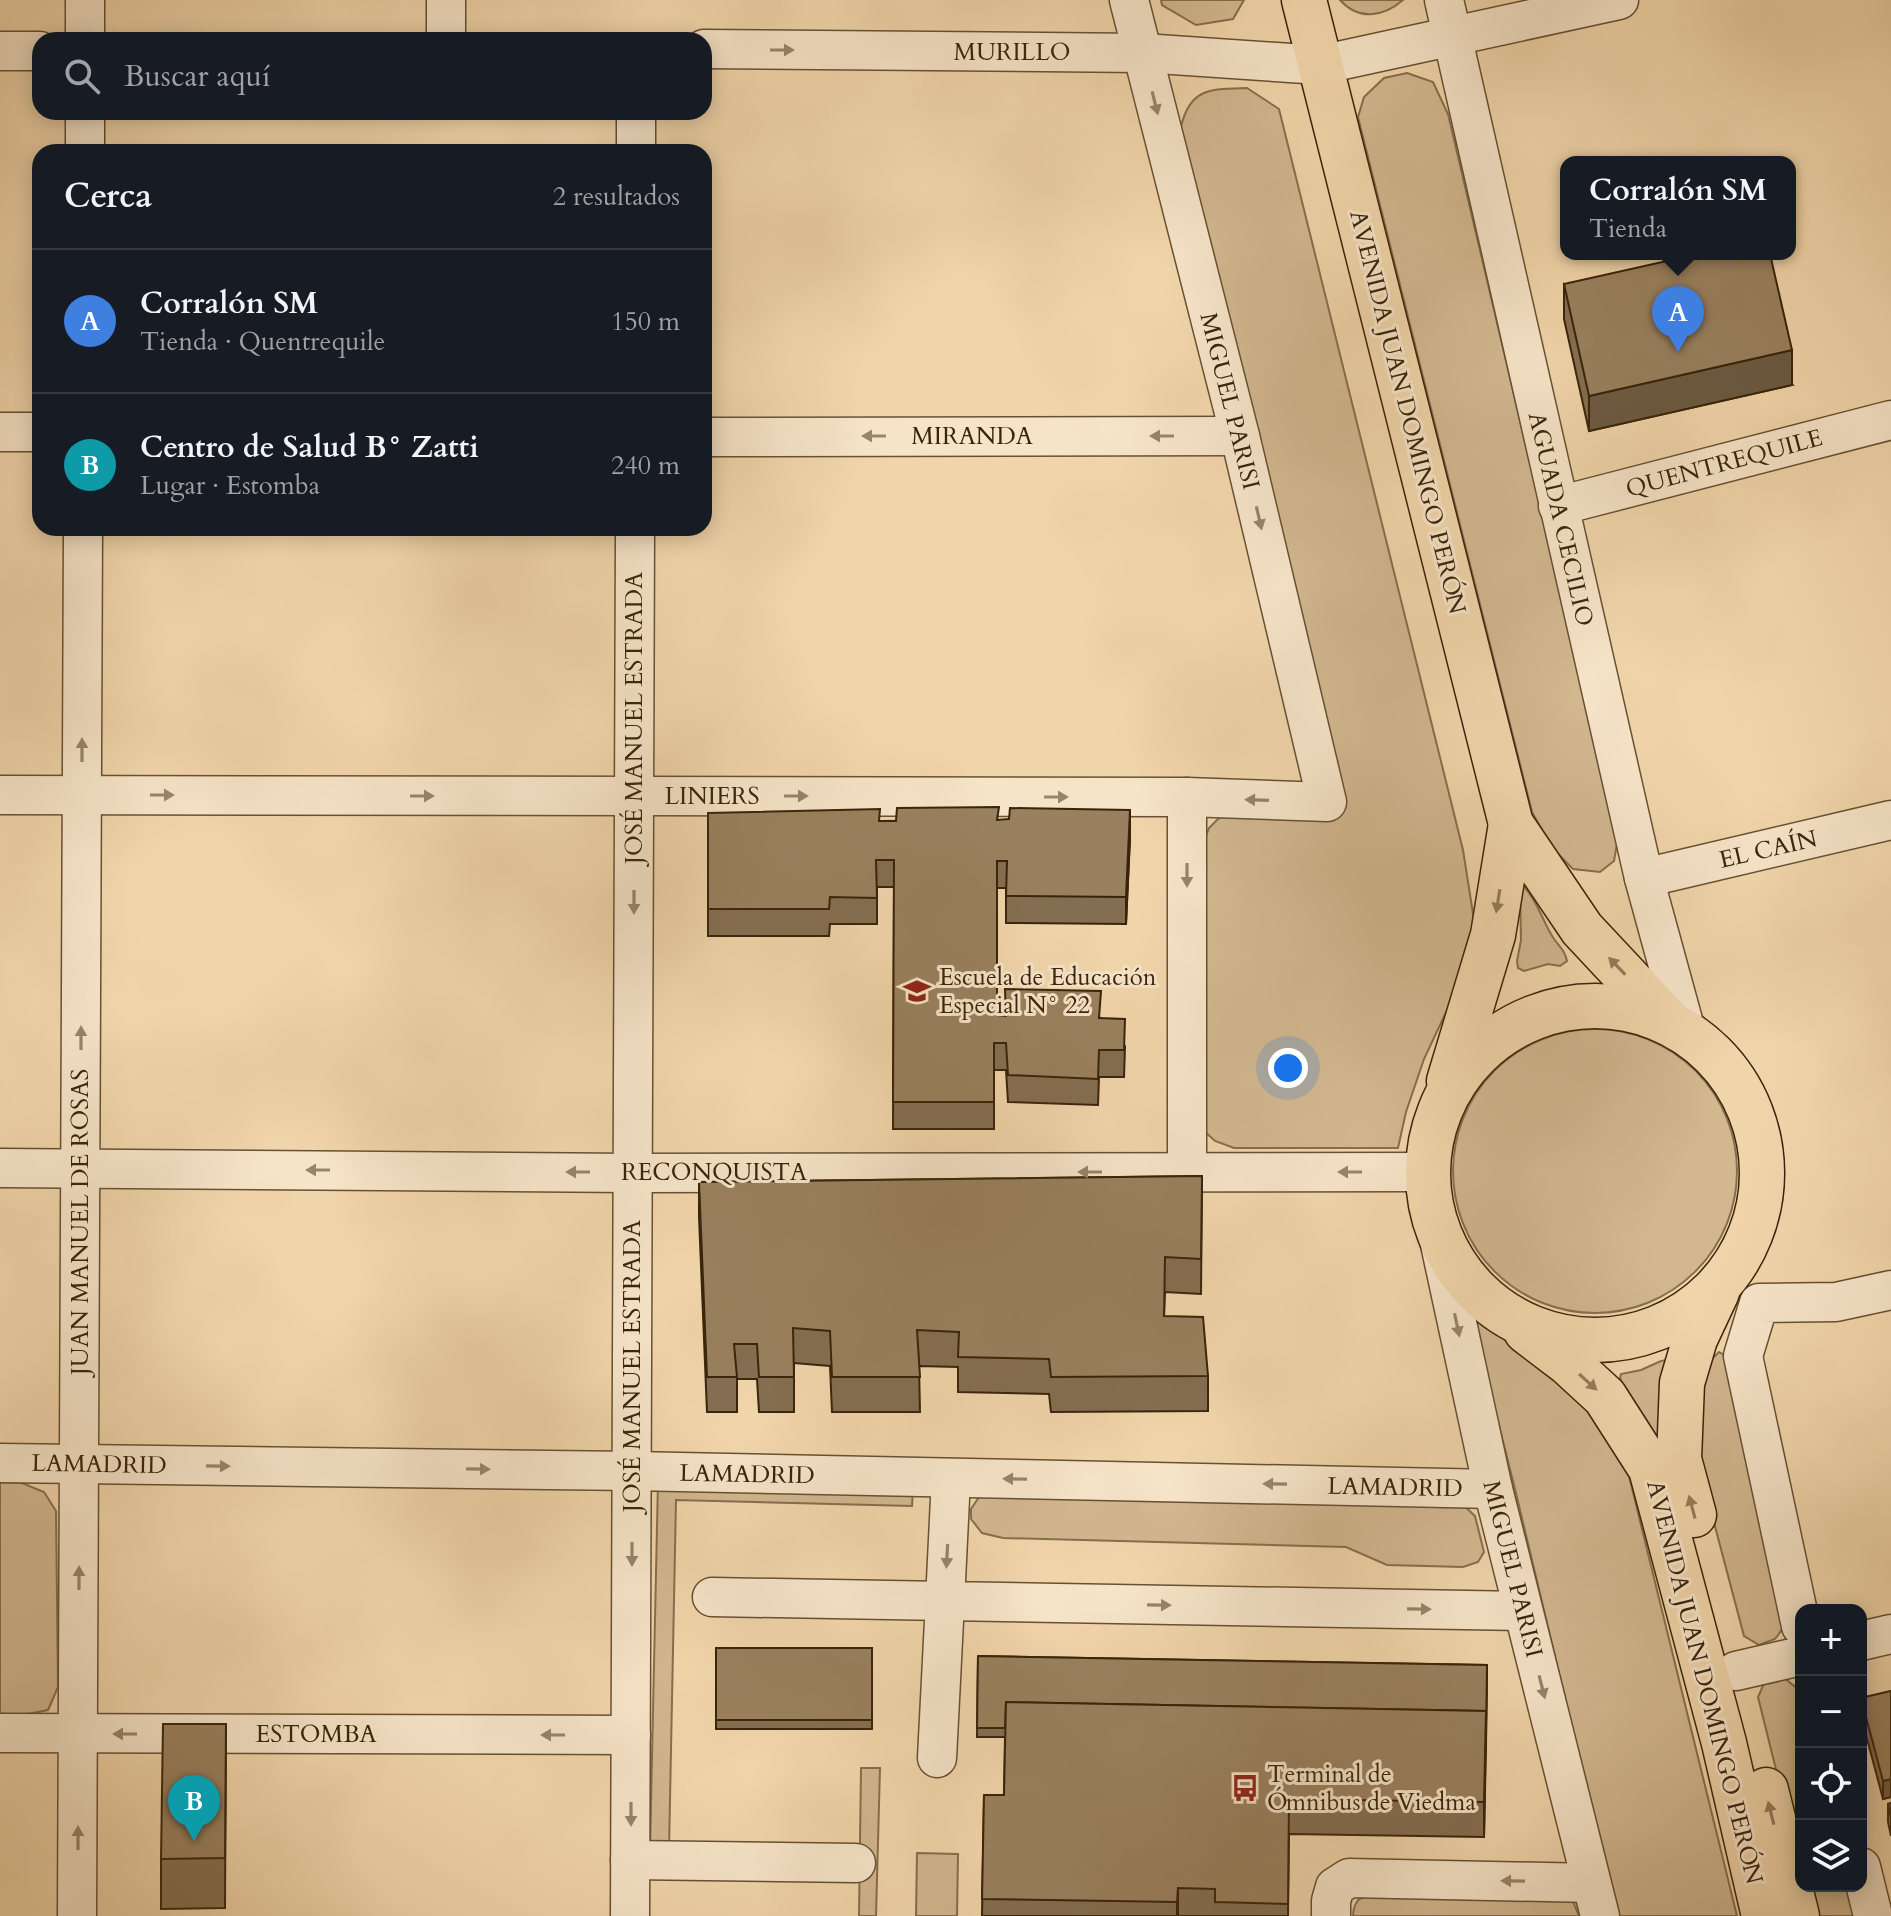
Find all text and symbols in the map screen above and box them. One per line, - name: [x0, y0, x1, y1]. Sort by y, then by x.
- search box: [32, 32, 712, 120]
- street label: MURILLO: [954, 36, 1070, 69]
- one-way arrow: [770, 43, 795, 56]
- icon: search: [60, 54, 104, 98]
- text: Buscar aquí: [124, 56, 270, 97]
- one-way arrow: [1150, 90, 1162, 115]
- popup: [1560, 156, 1796, 260]
- text: Corralón SM: [1589, 170, 1767, 211]
- text: Cerca: [64, 173, 152, 219]
- text: 2 resultados: [553, 179, 680, 214]
- street label: AVENIDA JUAN DOMINGO PERÓN: [1341, 207, 1474, 618]
- text: Tienda: [1589, 211, 1667, 246]
- text: Corralón SM: [140, 283, 318, 324]
- pin: A: [1652, 286, 1704, 352]
- text: A: [80, 304, 100, 339]
- text: 150 m: [611, 304, 680, 339]
- street label: MIGUEL PARISI: [1192, 309, 1267, 493]
- text: Tienda · Quentrequile: [140, 324, 385, 359]
- street label: AGUADA CECILIO: [1520, 409, 1601, 629]
- street label: MIRANDA: [911, 420, 1034, 453]
- street label: QUENTREQUILE: [1622, 421, 1826, 506]
- text: Centro de Salud B° Zatti: [140, 427, 479, 468]
- one-way arrow: [861, 430, 886, 442]
- one-way arrow: [1149, 430, 1174, 442]
- text: B: [81, 448, 99, 483]
- text: 240 m: [611, 448, 680, 483]
- text: Lugar · Estomba: [140, 468, 320, 503]
- one-way arrow: [1253, 506, 1266, 531]
- street label: JOSÉ MANUEL ESTRADA: [618, 571, 651, 867]
- one-way arrow: [76, 737, 88, 762]
- street label: LINIERS: [665, 780, 759, 813]
- one-way arrow: [150, 789, 175, 801]
- one-way arrow: [410, 790, 435, 802]
- one-way arrow: [784, 790, 809, 802]
- one-way arrow: [1044, 791, 1069, 803]
- one-way arrow: [1244, 793, 1269, 806]
- street label: EL CAÍN: [1716, 822, 1821, 877]
- one-way arrow: [1181, 863, 1193, 888]
- one-way arrow: [1492, 889, 1504, 914]
- one-way arrow: [628, 890, 640, 915]
- one-way arrow: [1608, 957, 1626, 976]
- place label: Escuela de Educación Especial N° 22: [939, 961, 1157, 1022]
- school or university icon: Escuela de Educación Especial N° 22: [902, 976, 932, 1006]
- one-way arrow: [75, 1025, 87, 1050]
- your location: [1268, 1048, 1308, 1088]
- street label: JUAN MANUEL DE ROSAS: [64, 1069, 97, 1378]
- street label: RECONQUISTA: [621, 1156, 808, 1189]
- one-way arrow: [305, 1164, 330, 1177]
- one-way arrow: [565, 1166, 590, 1178]
- one-way arrow: [1077, 1166, 1102, 1178]
- one-way arrow: [1337, 1166, 1362, 1178]
- street label: JOSÉ MANUEL ESTRADA: [616, 1219, 649, 1515]
- one-way arrow: [1451, 1312, 1464, 1337]
- one-way arrow: [1578, 1372, 1597, 1390]
- street label: LAMADRID: [31, 1447, 167, 1482]
- street label: LAMADRID: [679, 1457, 815, 1492]
- one-way arrow: [206, 1459, 231, 1472]
- one-way arrow: [466, 1463, 491, 1475]
- street label: LAMADRID: [1327, 1470, 1463, 1505]
- one-way arrow: [1002, 1473, 1027, 1486]
- street label: MIGUEL PARISI: [1475, 1477, 1550, 1661]
- street label: AVENIDA JUAN DOMINGO PERÓN: [1638, 1477, 1771, 1888]
- one-way arrow: [1262, 1478, 1287, 1491]
- one-way arrow: [1685, 1495, 1698, 1519]
- one-way arrow: [626, 1542, 638, 1567]
- one-way arrow: [941, 1544, 954, 1569]
- one-way arrow: [73, 1565, 85, 1590]
- one-way arrow: [1147, 1599, 1172, 1611]
- one-way arrow: [1407, 1603, 1432, 1615]
- map controls: [1795, 1604, 1867, 1892]
- button: +: [1795, 1604, 1867, 1676]
- one-way arrow: [1536, 1674, 1549, 1699]
- button: −: [1795, 1676, 1867, 1748]
- street label: ESTOMBA: [255, 1718, 378, 1751]
- one-way arrow: [112, 1728, 137, 1740]
- one-way arrow: [540, 1729, 565, 1741]
- button: locate: [1795, 1748, 1867, 1820]
- place label: Terminal de Ómnibus de Viedma: [1267, 1758, 1476, 1819]
- bus stop icon: Terminal de Ómnibus de Viedma: [1230, 1773, 1260, 1803]
- pin: B: [168, 1775, 220, 1841]
- one-way arrow: [1765, 1801, 1777, 1826]
- one-way arrow: [625, 1802, 637, 1827]
- button: layers: [1795, 1820, 1867, 1892]
- one-way arrow: [72, 1825, 84, 1850]
- one-way arrow: [1500, 1875, 1525, 1888]

